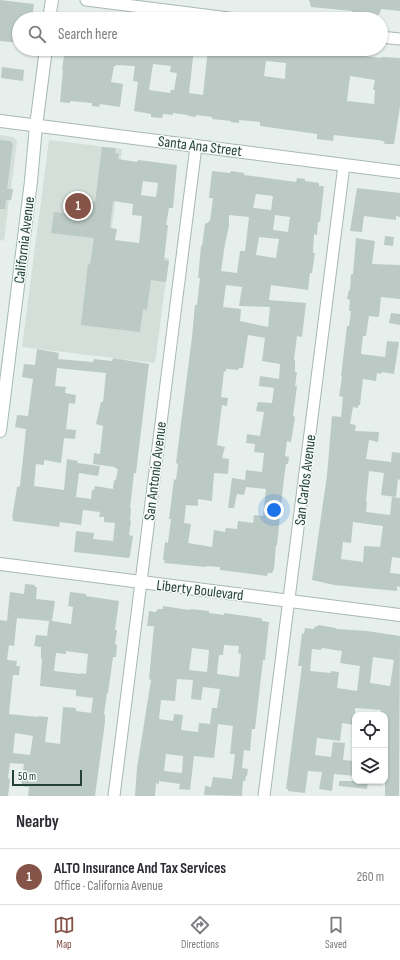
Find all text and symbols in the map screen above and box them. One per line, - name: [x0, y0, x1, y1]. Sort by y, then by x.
- search box: [12, 12, 388, 56]
- icon: search: [26, 23, 48, 45]
- text: Search here: [58, 25, 118, 44]
- street label: Santa Ana Street: [157, 132, 243, 161]
- pin: 1: [65, 191, 91, 221]
- street label: California Avenue: [10, 196, 39, 285]
- street label: San Antonio Avenue: [140, 421, 171, 522]
- street label: San Carlos Avenue: [290, 433, 321, 527]
- your location: [264, 500, 284, 520]
- street label: Liberty Boulevard: [155, 576, 244, 605]
- map controls: [352, 712, 388, 784]
- button: locate: [352, 712, 388, 748]
- button: layers: [352, 748, 388, 784]
- scale bar: [12, 768, 82, 787]
- text: 50 m: [18, 770, 36, 783]
- text: Nearby: [16, 812, 59, 832]
- text: ALTO Insurance And Tax Services: [54, 859, 226, 878]
- text: 1: [26, 869, 32, 885]
- text: 260 m: [357, 869, 384, 885]
- text: Office · California Avenue: [54, 878, 163, 894]
- tab: Map: [53, 914, 75, 951]
- tab: Directions: [181, 914, 219, 951]
- tab: Saved: [325, 914, 347, 951]

